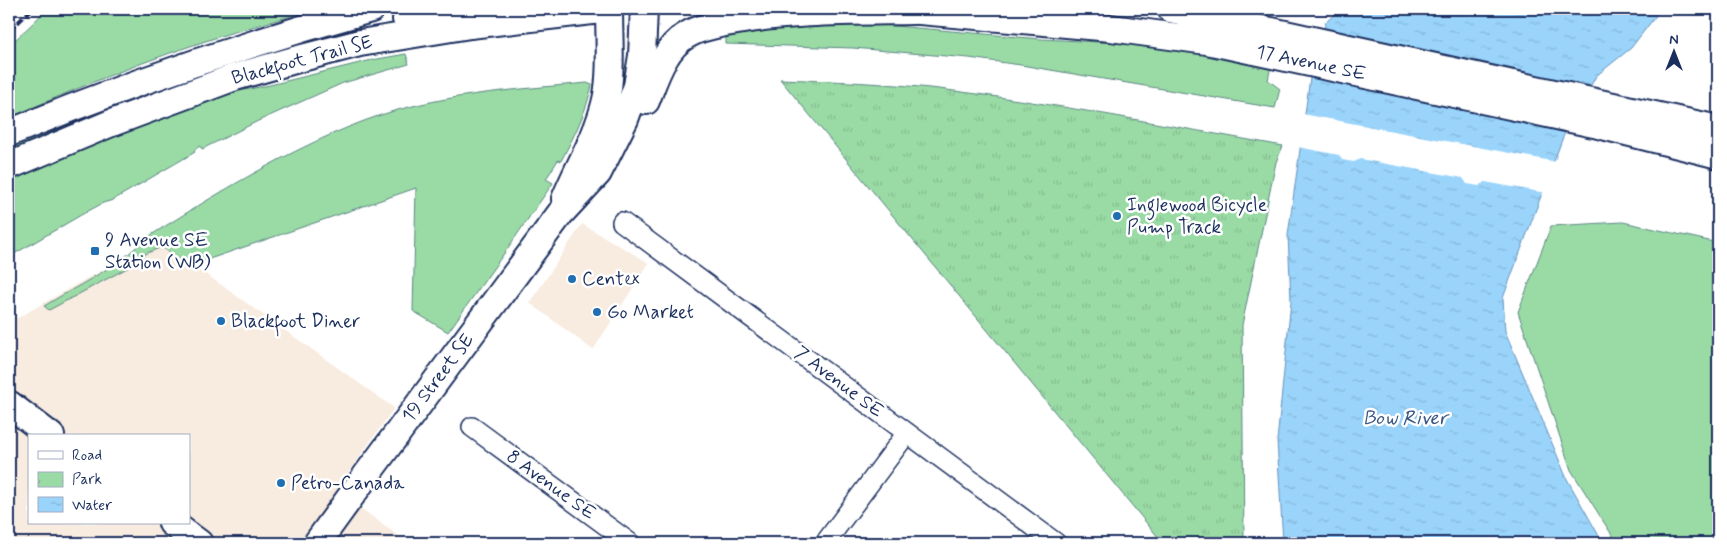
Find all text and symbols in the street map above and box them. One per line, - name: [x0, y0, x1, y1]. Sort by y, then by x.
- north arrow: [1650, 28, 1700, 78]
- street label: Blackfoot Trail SE: [229, 29, 376, 94]
- text: N: [1669, 31, 1679, 49]
- street label: 17 Avenue SE: [1254, 39, 1368, 87]
- place label: Inglewood Bicycle Pump Track: [1127, 193, 1267, 240]
- marker: Inglewood Bicycle Pump Track: [1111, 210, 1123, 222]
- place label: 9 Avenue SE Station (WB): [105, 228, 211, 275]
- marker: 9 Avenue SE Station (WB): [89, 245, 101, 257]
- place label: Centex: [582, 267, 640, 292]
- marker: Centex: [566, 273, 578, 285]
- place label: Go Market: [607, 300, 694, 325]
- marker: Go Market: [591, 306, 603, 318]
- place label: Blackfoot Diner: [231, 309, 360, 337]
- marker: Blackfoot Diner: [215, 315, 227, 327]
- street label: 19 Street SE: [396, 328, 480, 427]
- street label: 7 Avenue SE: [789, 340, 889, 424]
- water label: Bow River: [1363, 405, 1450, 432]
- legend: [28, 434, 190, 524]
- street label: 8 Avenue SE: [501, 444, 601, 526]
- text: Road: [72, 446, 102, 466]
- text: Park: [72, 470, 102, 490]
- place label: Petro-Canada: [291, 471, 405, 496]
- marker: Petro-Canada: [275, 477, 287, 489]
- text: Water: [72, 496, 112, 516]

